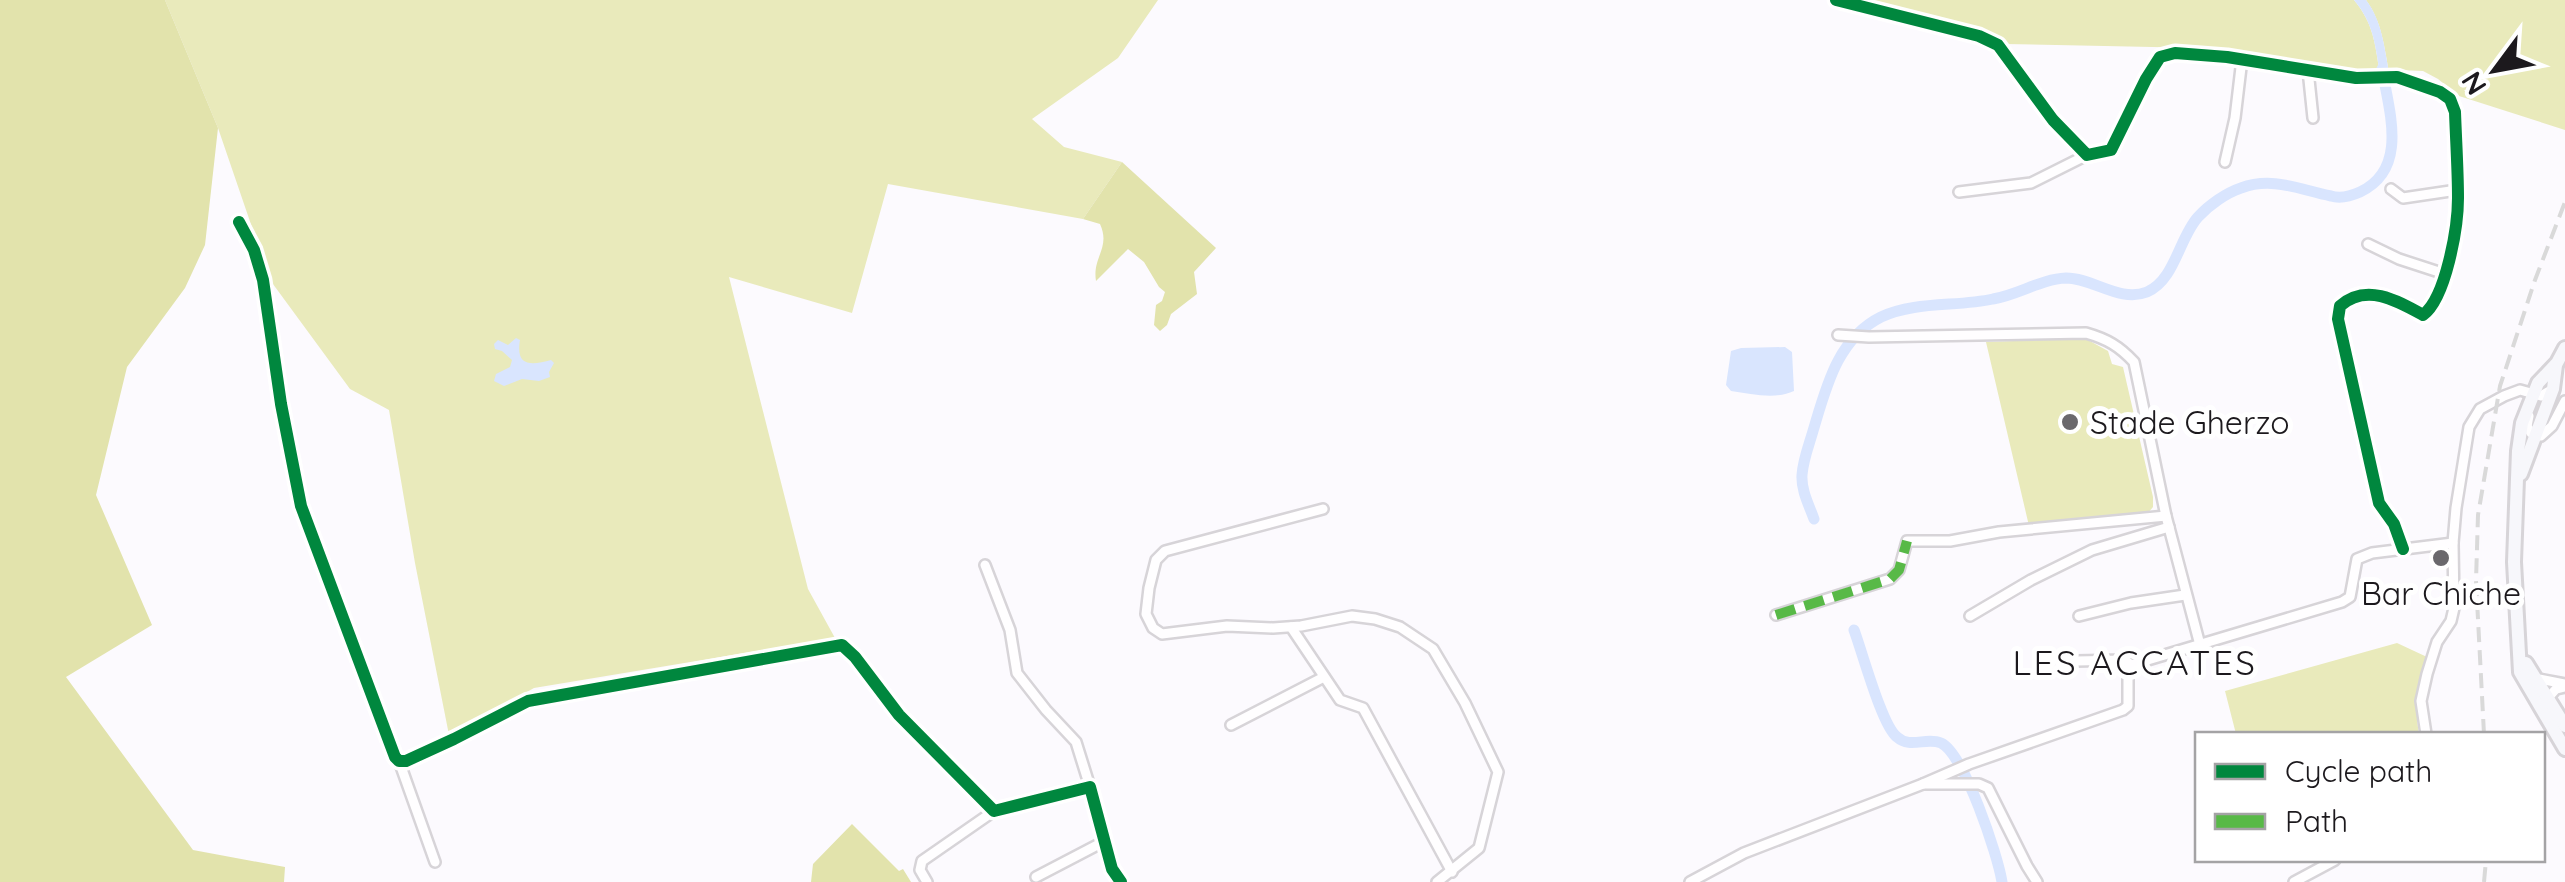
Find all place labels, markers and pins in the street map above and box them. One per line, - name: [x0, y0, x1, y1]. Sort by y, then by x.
- place label: Stade Gherzo: [2090, 402, 2290, 442]
- marker: Stade Gherzo: [2059, 411, 2081, 433]
- marker: Bar Chiche: [2430, 547, 2452, 569]
- place label: Bar Chiche: [2361, 573, 2521, 613]

